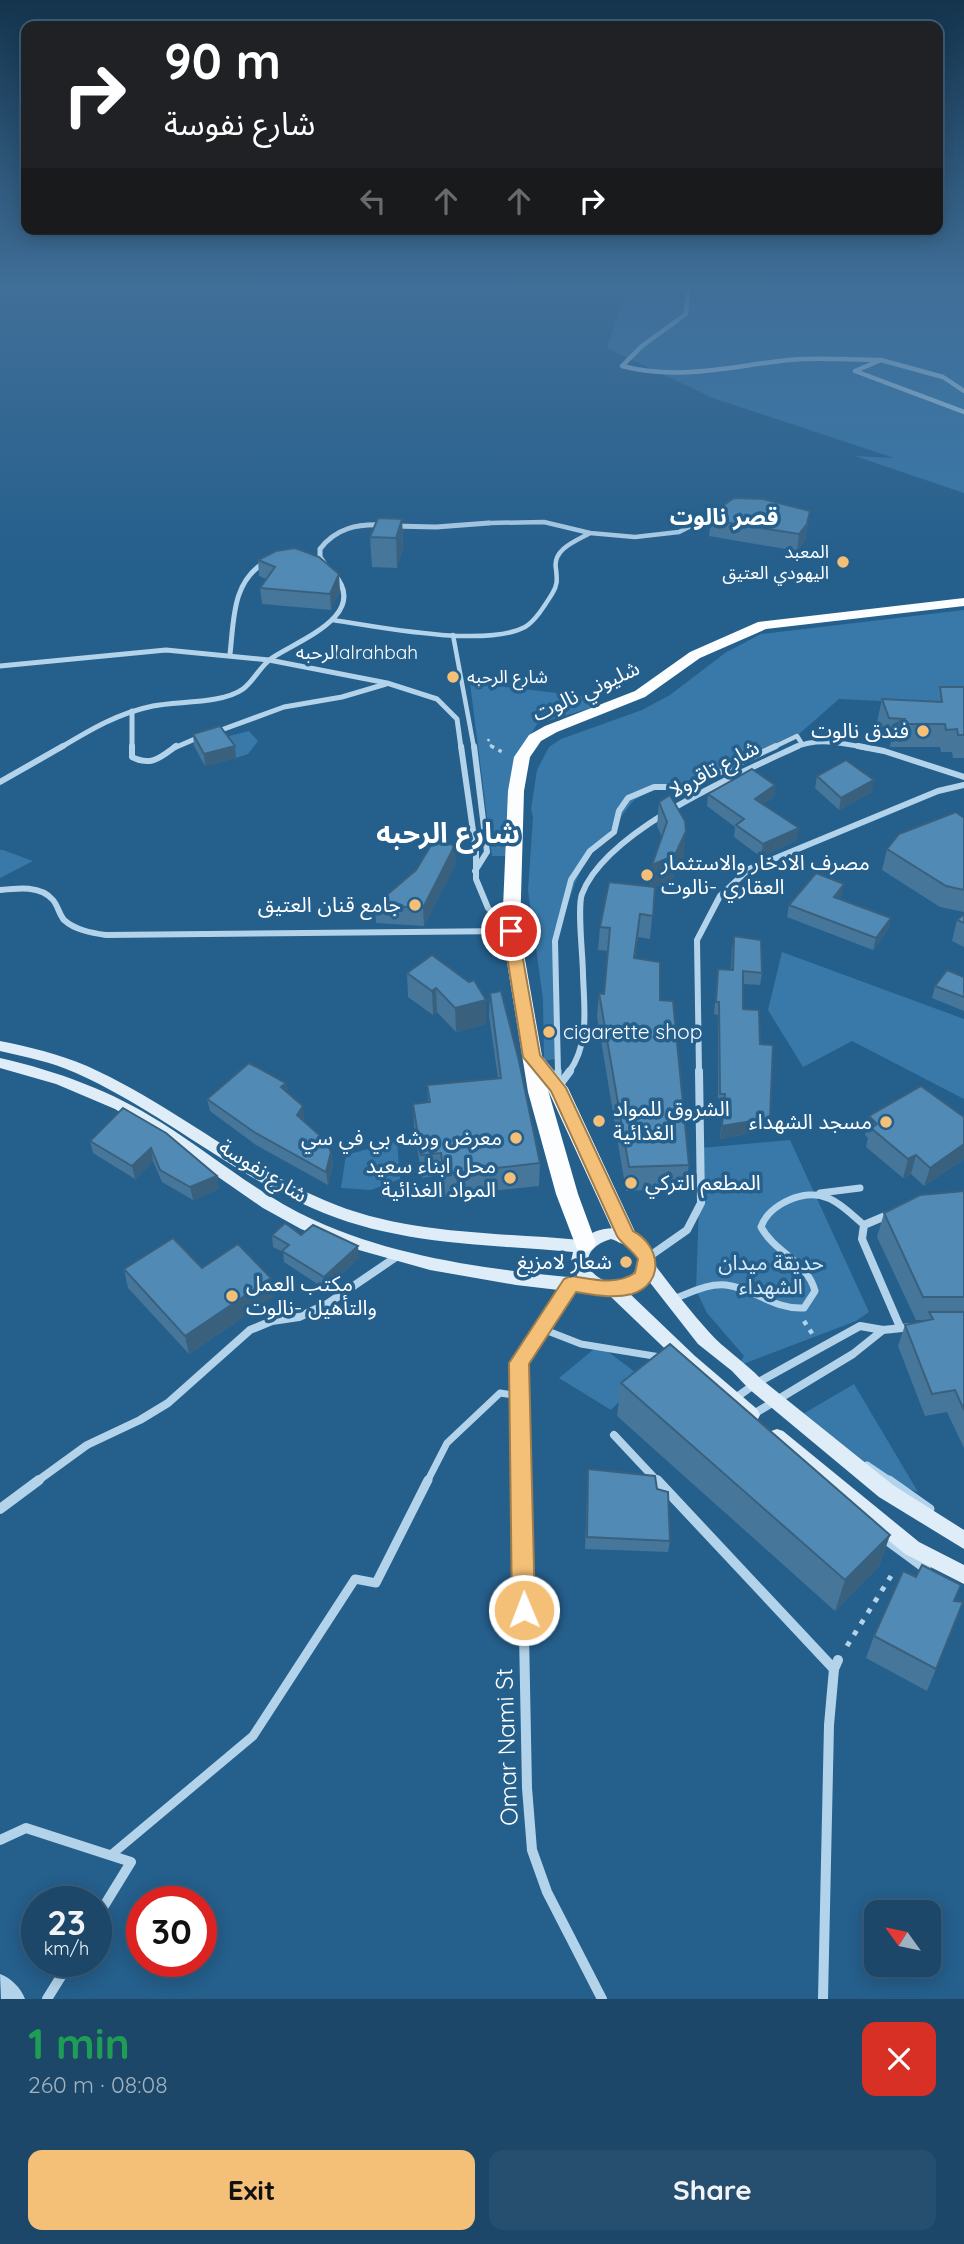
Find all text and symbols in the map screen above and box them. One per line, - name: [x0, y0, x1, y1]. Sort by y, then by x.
- text: 90 m: [164, 30, 281, 91]
- icon: right: [49, 49, 140, 140]
- text: شارع نفوسة: [164, 103, 315, 143]
- icon: left: [354, 182, 392, 220]
- icon: ahead: [427, 182, 465, 220]
- icon: ahead: [500, 182, 538, 220]
- icon: right: [573, 182, 611, 220]
- district label: قصر نالوت: [670, 502, 778, 531]
- place label: المعبد اليهودي العتيق: [722, 540, 829, 586]
- marker: المعبد اليهودي العتيق: [835, 554, 851, 570]
- district label: الرحبهalrahbah: [296, 640, 418, 664]
- street label: شليوني نالوت: [528, 654, 645, 730]
- place label: شارع الرحبه: [467, 665, 548, 691]
- marker: شارع الرحبه: [445, 669, 461, 685]
- place label: فندق نالوت: [811, 717, 909, 743]
- marker: فندق نالوت: [915, 723, 931, 739]
- street label: شارع تاقرولا: [664, 734, 764, 805]
- district label: شارع الرحبه: [376, 815, 520, 854]
- place label: مصرف الادخار والاستثمار العقاري -نالوت: [660, 849, 870, 903]
- marker: مصرف الادخار والاستثمار العقاري -نالوت: [639, 867, 655, 883]
- place label: جامع قنان العتيق: [258, 891, 401, 920]
- marker: جامع قنان العتيق: [407, 897, 423, 913]
- pin: [481, 901, 541, 961]
- icon: arrive: [492, 912, 530, 950]
- place label: cigarette shop: [563, 1018, 703, 1044]
- marker: cigarette shop: [541, 1024, 557, 1040]
- place label: الشروق للمواد الغذائية: [613, 1095, 730, 1145]
- place label: مسجد الشهداء: [749, 1108, 872, 1134]
- marker: الشروق للمواد الغذائية: [591, 1113, 607, 1129]
- marker: مسجد الشهداء: [878, 1114, 894, 1130]
- place label: معرض ورشه بي في سي: [301, 1124, 502, 1154]
- marker: معرض ورشه بي في سي: [508, 1130, 524, 1146]
- street label: شارع نفوسة: [213, 1133, 313, 1210]
- place label: محل ابناء سعيد المواد الغذائية: [366, 1152, 496, 1202]
- place label: المطعم التركي: [645, 1169, 761, 1199]
- marker: محل ابناء سعيد المواد الغذائية: [502, 1170, 518, 1186]
- marker: المطعم التركي: [623, 1175, 639, 1191]
- place label: شعار لامزيغ: [517, 1248, 612, 1277]
- park label: حديقة ميدان الشهداء: [718, 1249, 824, 1299]
- marker: شعار لامزيغ: [618, 1254, 634, 1270]
- place label: مكتب العمل والتأهيل -نالوت: [246, 1270, 377, 1320]
- marker: مكتب العمل والتأهيل -نالوت: [224, 1288, 240, 1304]
- position arrow: [487, 1573, 561, 1647]
- street label: Omar Nami St: [488, 1668, 524, 1826]
- speed limit sign: 30: [126, 1886, 217, 1977]
- text: 23: [47, 1900, 86, 1944]
- north arrow: [864, 1900, 942, 1978]
- map controls: [864, 1900, 941, 1977]
- text: km/h: [44, 1937, 89, 1960]
- text: 1 min: [28, 2017, 130, 2070]
- button: close: [862, 2022, 936, 2096]
- text: 260 m · 08:08: [28, 2070, 168, 2099]
- button: Exit: [28, 2150, 475, 2230]
- button: Share: [489, 2150, 936, 2230]

